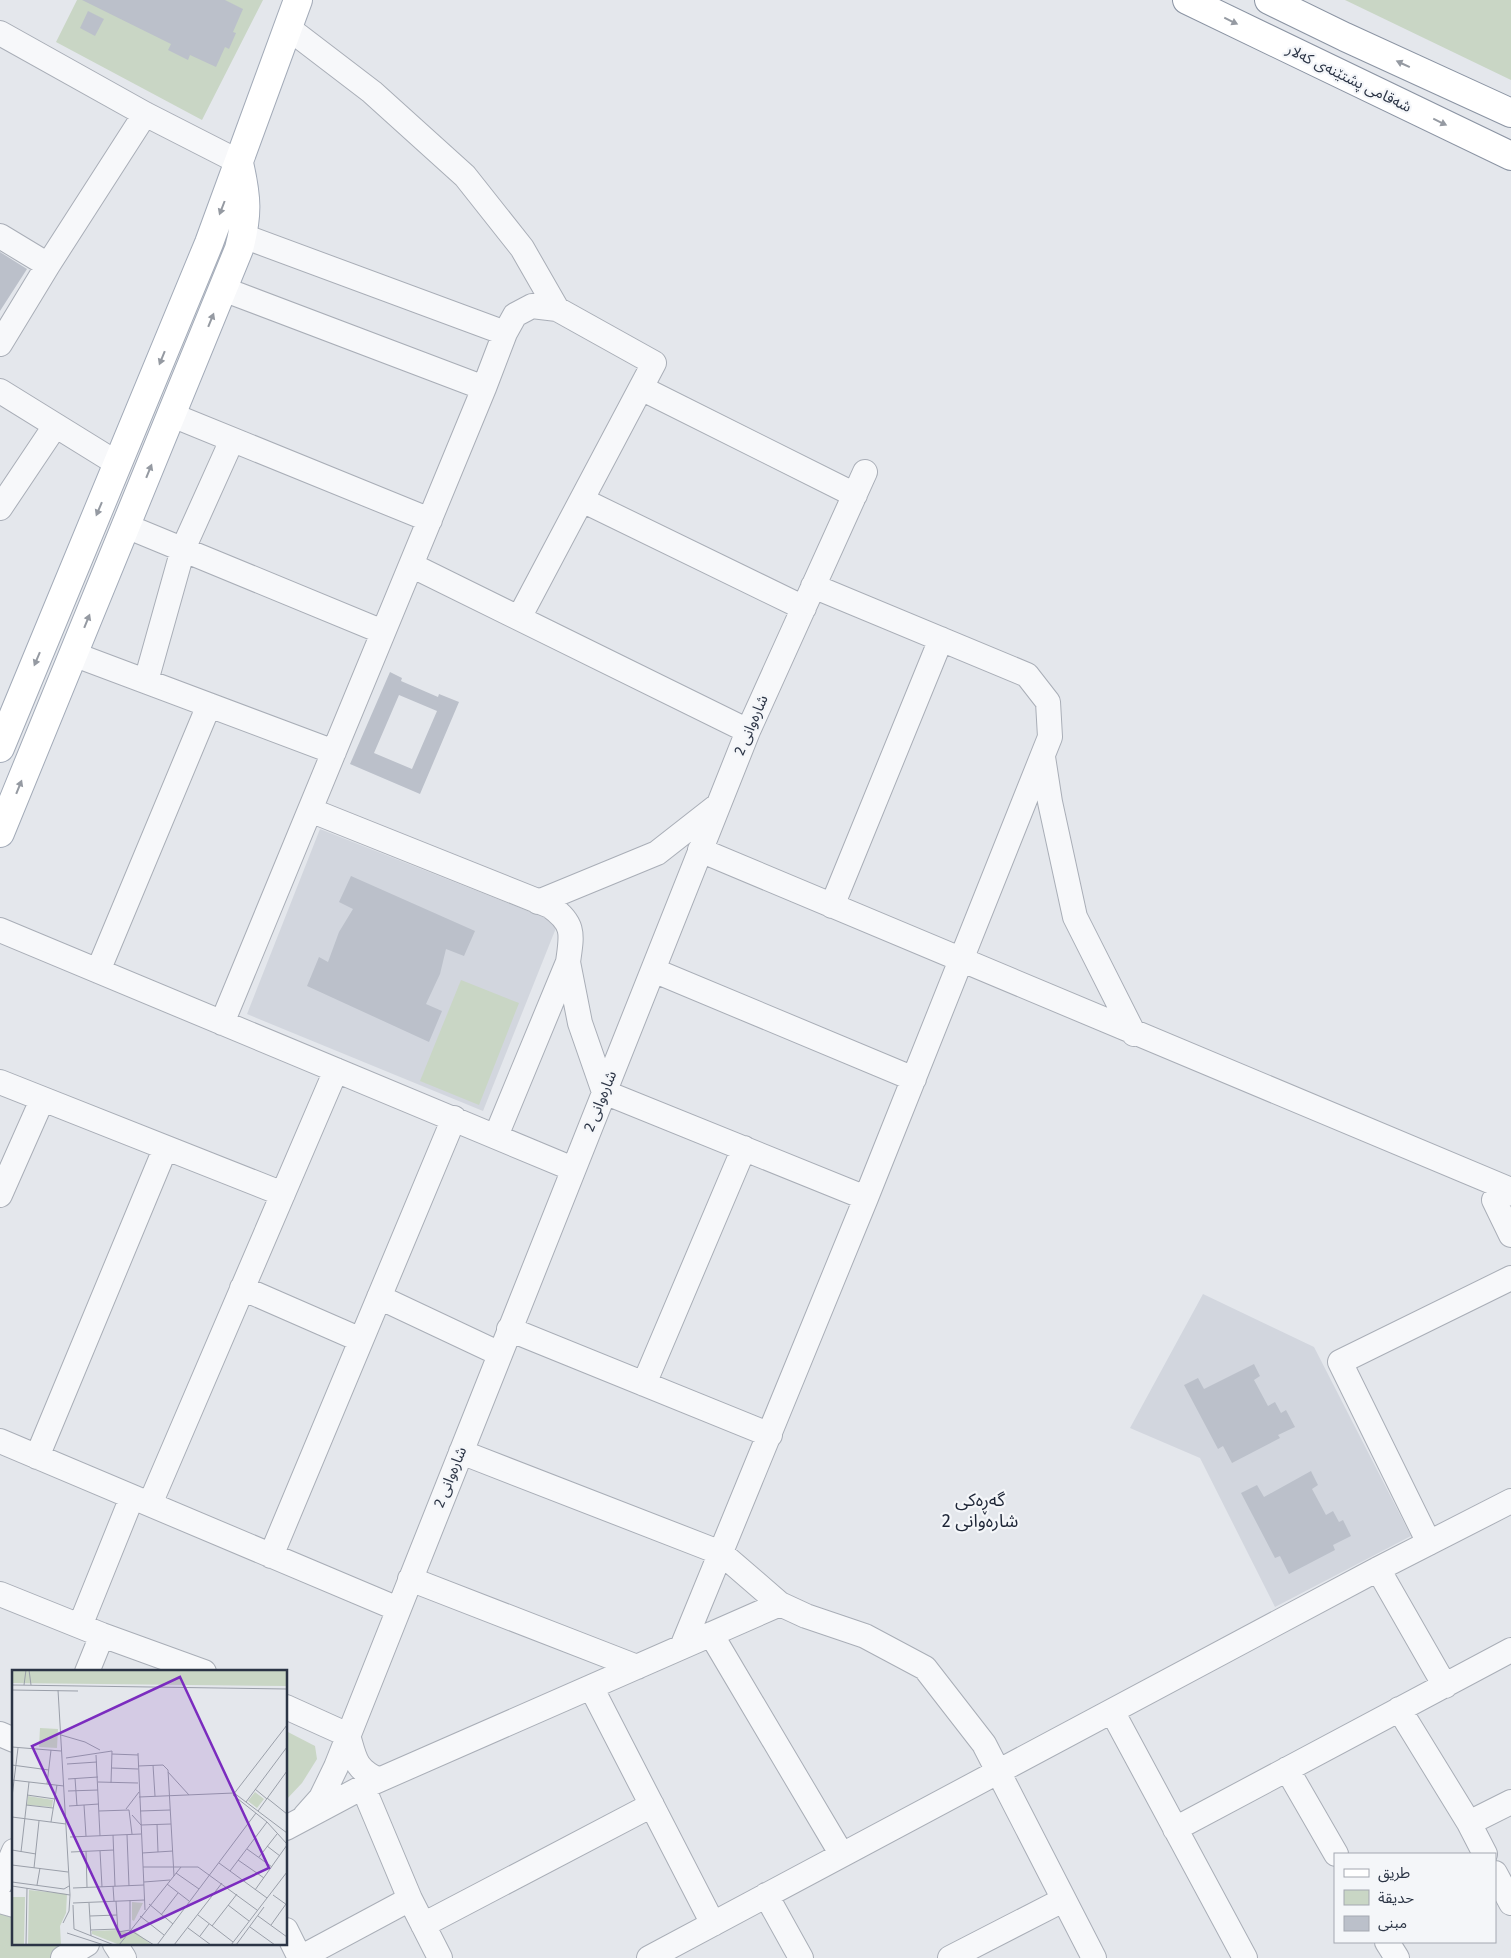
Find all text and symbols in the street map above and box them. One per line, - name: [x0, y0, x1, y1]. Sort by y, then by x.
- one-way arrow: [1224, 17, 1238, 25]
- street label: شەقامی پشتێنەی کەلار: [1282, 39, 1415, 117]
- one-way arrow: [1396, 59, 1410, 67]
- one-way arrow: [1433, 118, 1448, 127]
- one-way arrow: [218, 201, 226, 216]
- one-way arrow: [207, 313, 215, 327]
- one-way arrow: [157, 351, 165, 366]
- one-way arrow: [145, 463, 153, 478]
- one-way arrow: [95, 501, 103, 516]
- one-way arrow: [83, 613, 91, 628]
- one-way arrow: [33, 652, 41, 667]
- street label: شارەوانی 2: [730, 692, 772, 758]
- one-way arrow: [15, 780, 23, 795]
- street label: شارەوانی 2: [580, 1068, 620, 1134]
- street label: شارەوانی 2: [430, 1444, 470, 1510]
- district label: گەڕەکی شارەوانی 2: [942, 1489, 1018, 1532]
- inset map: [12, 1670, 288, 1946]
- legend: [1334, 1853, 1496, 1943]
- text: طريق: [1378, 1864, 1410, 1883]
- text: حديقة: [1378, 1889, 1414, 1907]
- text: مبنى: [1378, 1914, 1407, 1932]

